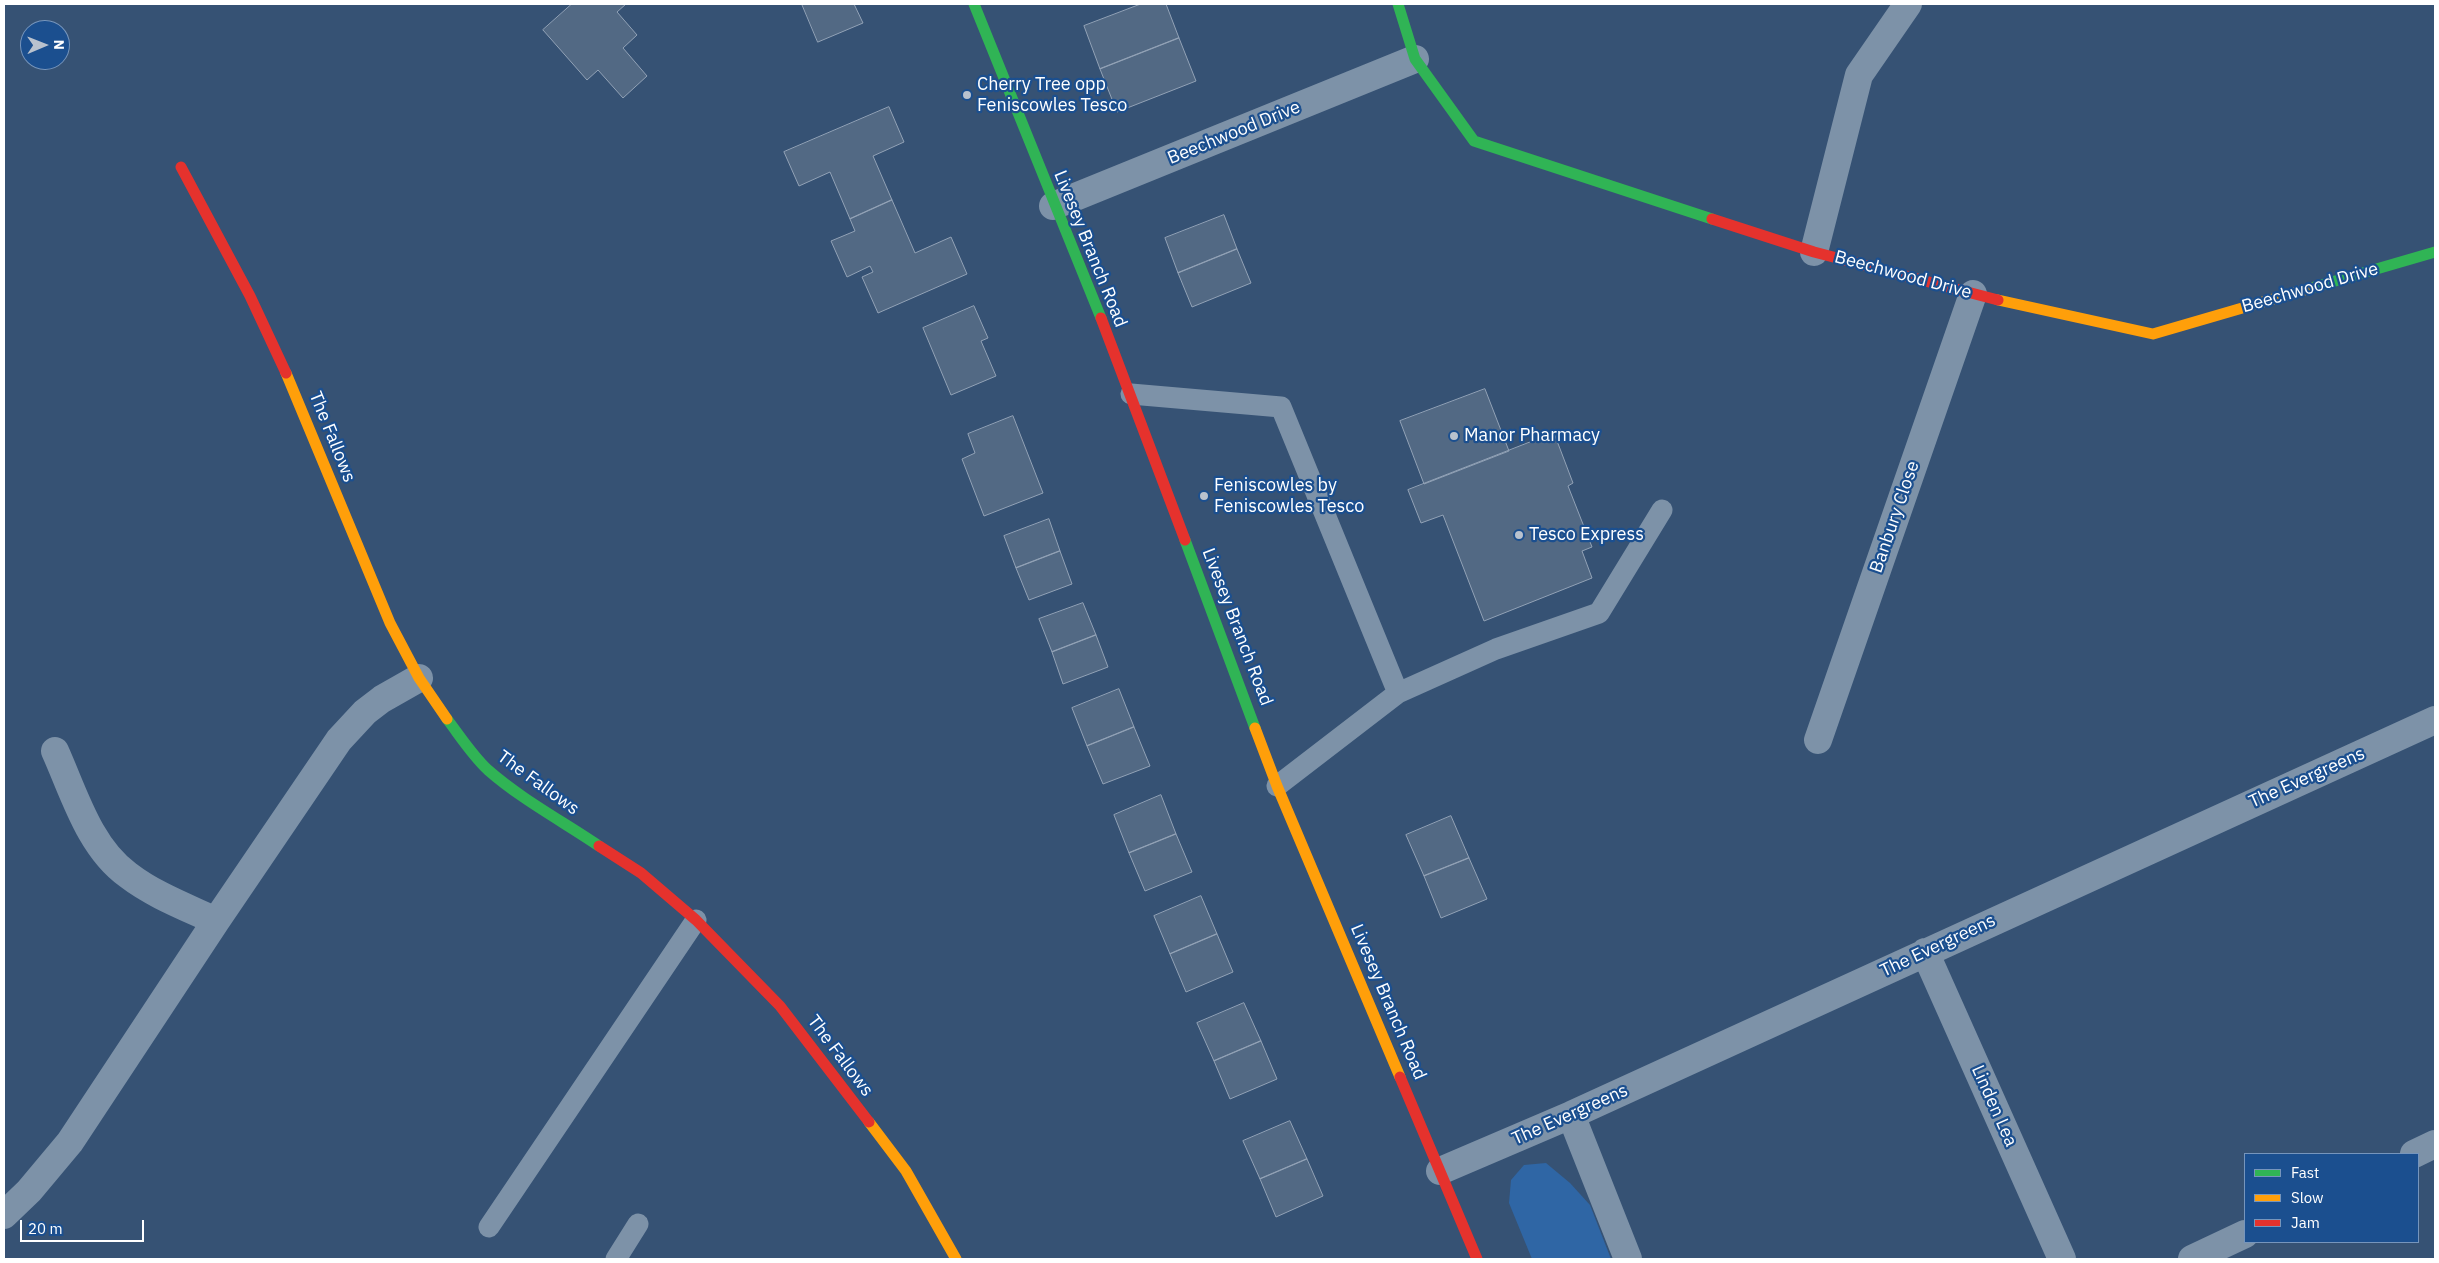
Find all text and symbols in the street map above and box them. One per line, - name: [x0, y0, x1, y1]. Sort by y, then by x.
- north arrow: [20, 20, 70, 70]
- text: N: [50, 40, 68, 50]
- place label: Cherry Tree opp Feniscowles Tesco: [977, 74, 1127, 116]
- marker: Cherry Tree opp Feniscowles Tesco: [961, 89, 973, 101]
- street label: Beechwood Drive: [1165, 97, 1303, 169]
- street label: Livesey Branch Road: [1049, 168, 1131, 330]
- street label: Beechwood Drive: [1832, 246, 1974, 304]
- street label: Beechwood Drive: [2239, 258, 2381, 318]
- street label: The Fallows: [304, 389, 360, 485]
- place label: Manor Pharmacy: [1464, 425, 1600, 447]
- marker: Manor Pharmacy: [1448, 430, 1460, 442]
- street label: Banbury Close: [1866, 458, 1924, 576]
- place label: Feniscowles by Feniscowles Tesco: [1214, 475, 1364, 518]
- marker: Feniscowles by Feniscowles Tesco: [1198, 490, 1210, 502]
- place label: Tesco Express: [1529, 524, 1644, 546]
- marker: Tesco Express: [1513, 529, 1525, 541]
- street label: Livesey Branch Road: [1197, 545, 1277, 709]
- street label: The Evergreens: [2246, 743, 2368, 813]
- street label: The Fallows: [493, 746, 583, 820]
- street label: The Evergreens: [1877, 910, 1999, 982]
- street label: Livesey Branch Road: [1345, 921, 1431, 1083]
- street label: The Fallows: [803, 1011, 877, 1101]
- street label: Linden Lea: [1966, 1062, 2022, 1150]
- street label: The Evergreens: [1509, 1080, 1631, 1150]
- legend: [2244, 1153, 2419, 1243]
- text: Fast: [2291, 1163, 2319, 1182]
- text: Slow: [2291, 1188, 2324, 1207]
- scale bar: [22, 1210, 146, 1242]
- text: Jam: [2291, 1213, 2320, 1232]
- text: 20 m: [28, 1219, 63, 1238]

